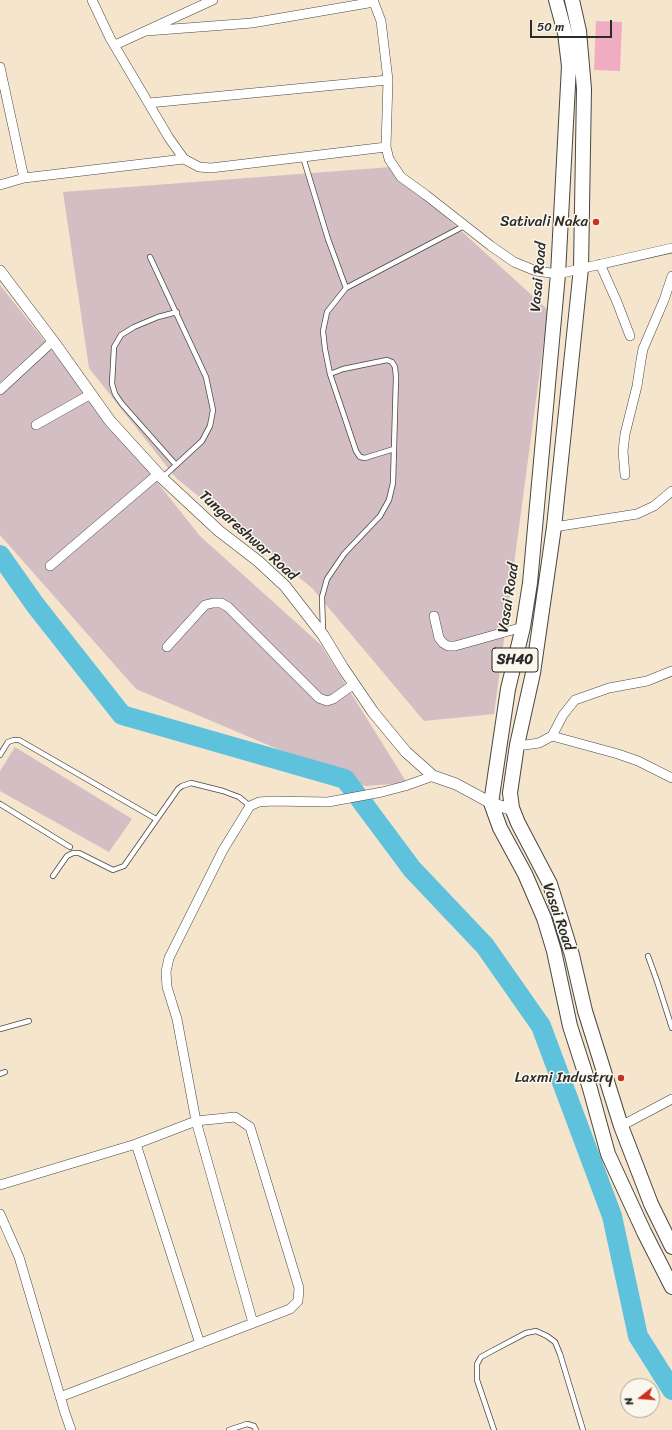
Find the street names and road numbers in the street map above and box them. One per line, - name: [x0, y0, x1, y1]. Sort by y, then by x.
- street label: Vasai Road: [527, 241, 551, 313]
- street label: Tungareshwar Road: [195, 487, 301, 585]
- street label: Vasai Road: [495, 562, 523, 634]
- road number: SH40: [492, 648, 538, 672]
- street label: Vasai Road: [538, 881, 578, 953]

